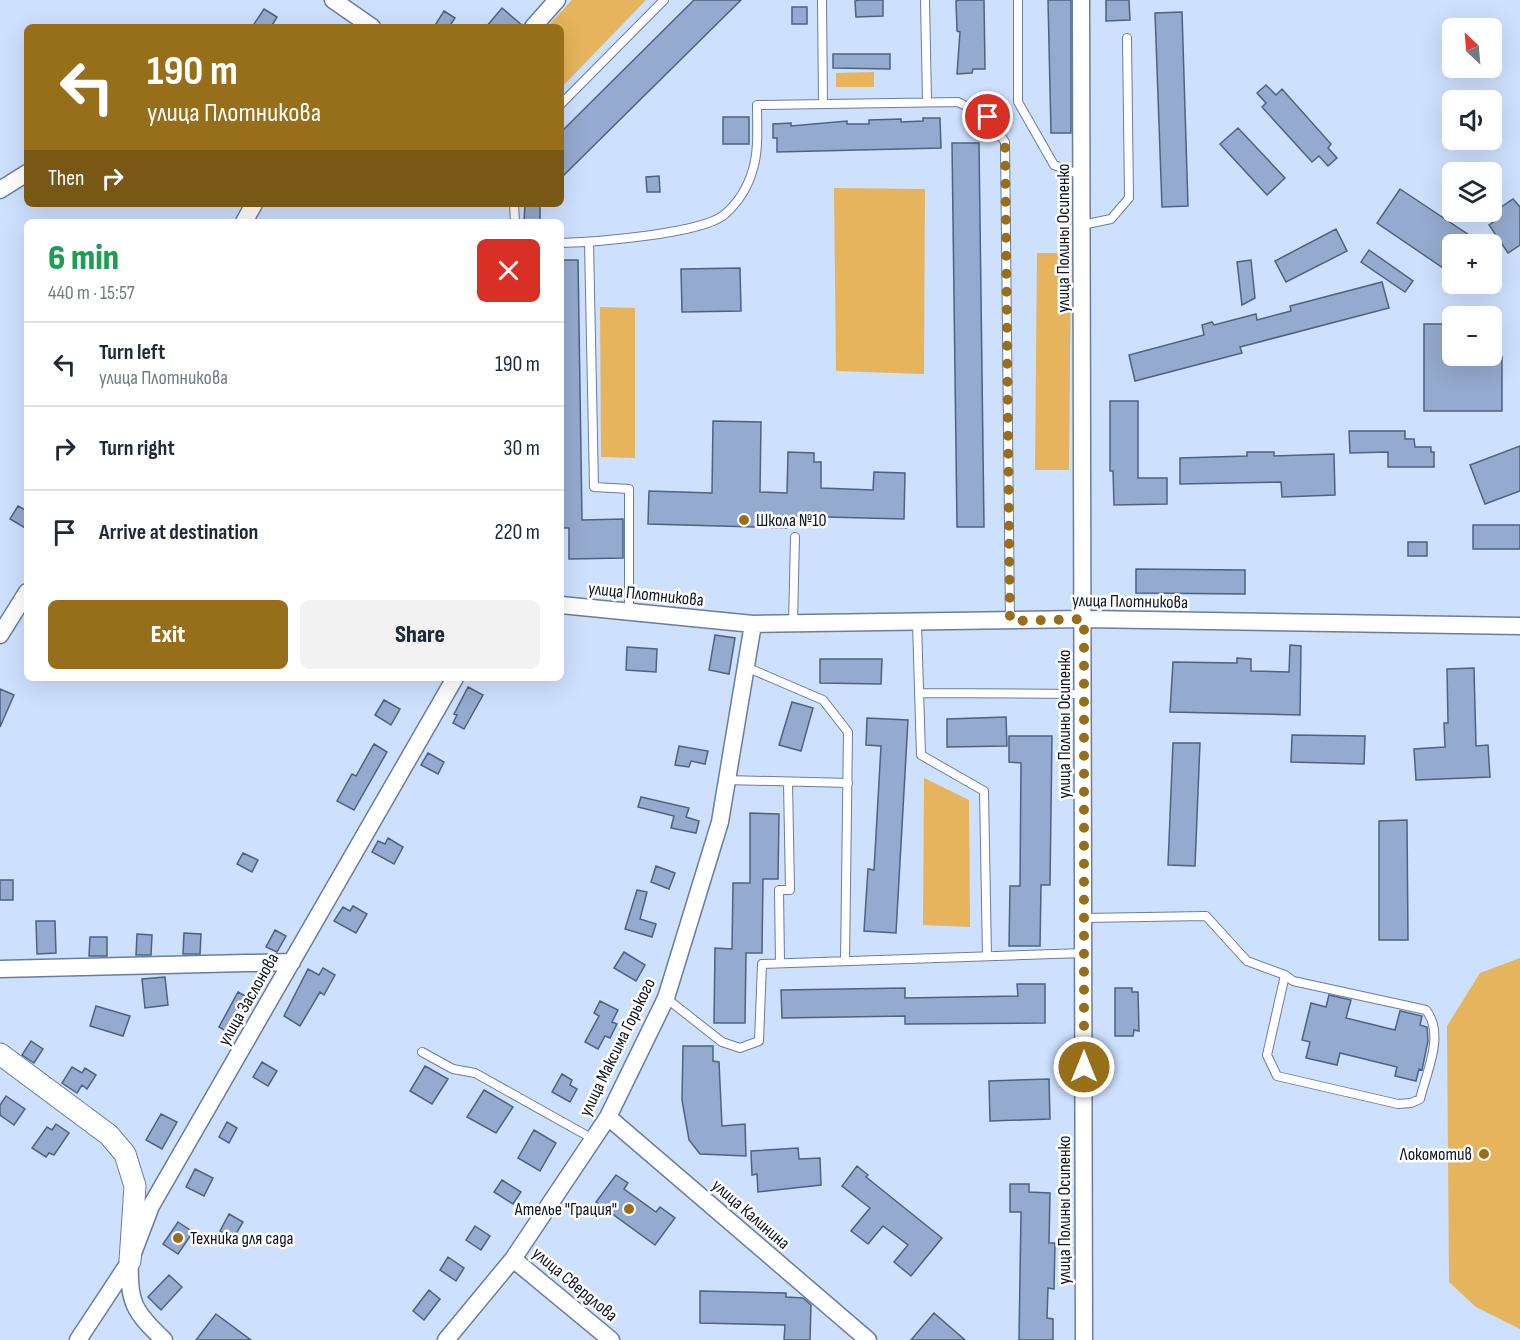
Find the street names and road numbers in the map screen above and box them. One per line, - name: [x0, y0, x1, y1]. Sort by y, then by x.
- street label: улица Полины Осипенко: [1053, 163, 1074, 313]
- street label: улица Плотникова: [587, 578, 705, 611]
- street label: улица Плотникова: [1072, 590, 1188, 613]
- street label: улица Полины Осипенко: [1054, 649, 1075, 799]
- street label: улица Заслонова: [214, 949, 283, 1049]
- street label: улица Максима Горького: [575, 975, 660, 1120]
- street label: улица Полины Осипенко: [1054, 1135, 1075, 1285]
- street label: улица Калинина: [707, 1175, 794, 1254]
- street label: улица Свердлова: [528, 1243, 622, 1326]

